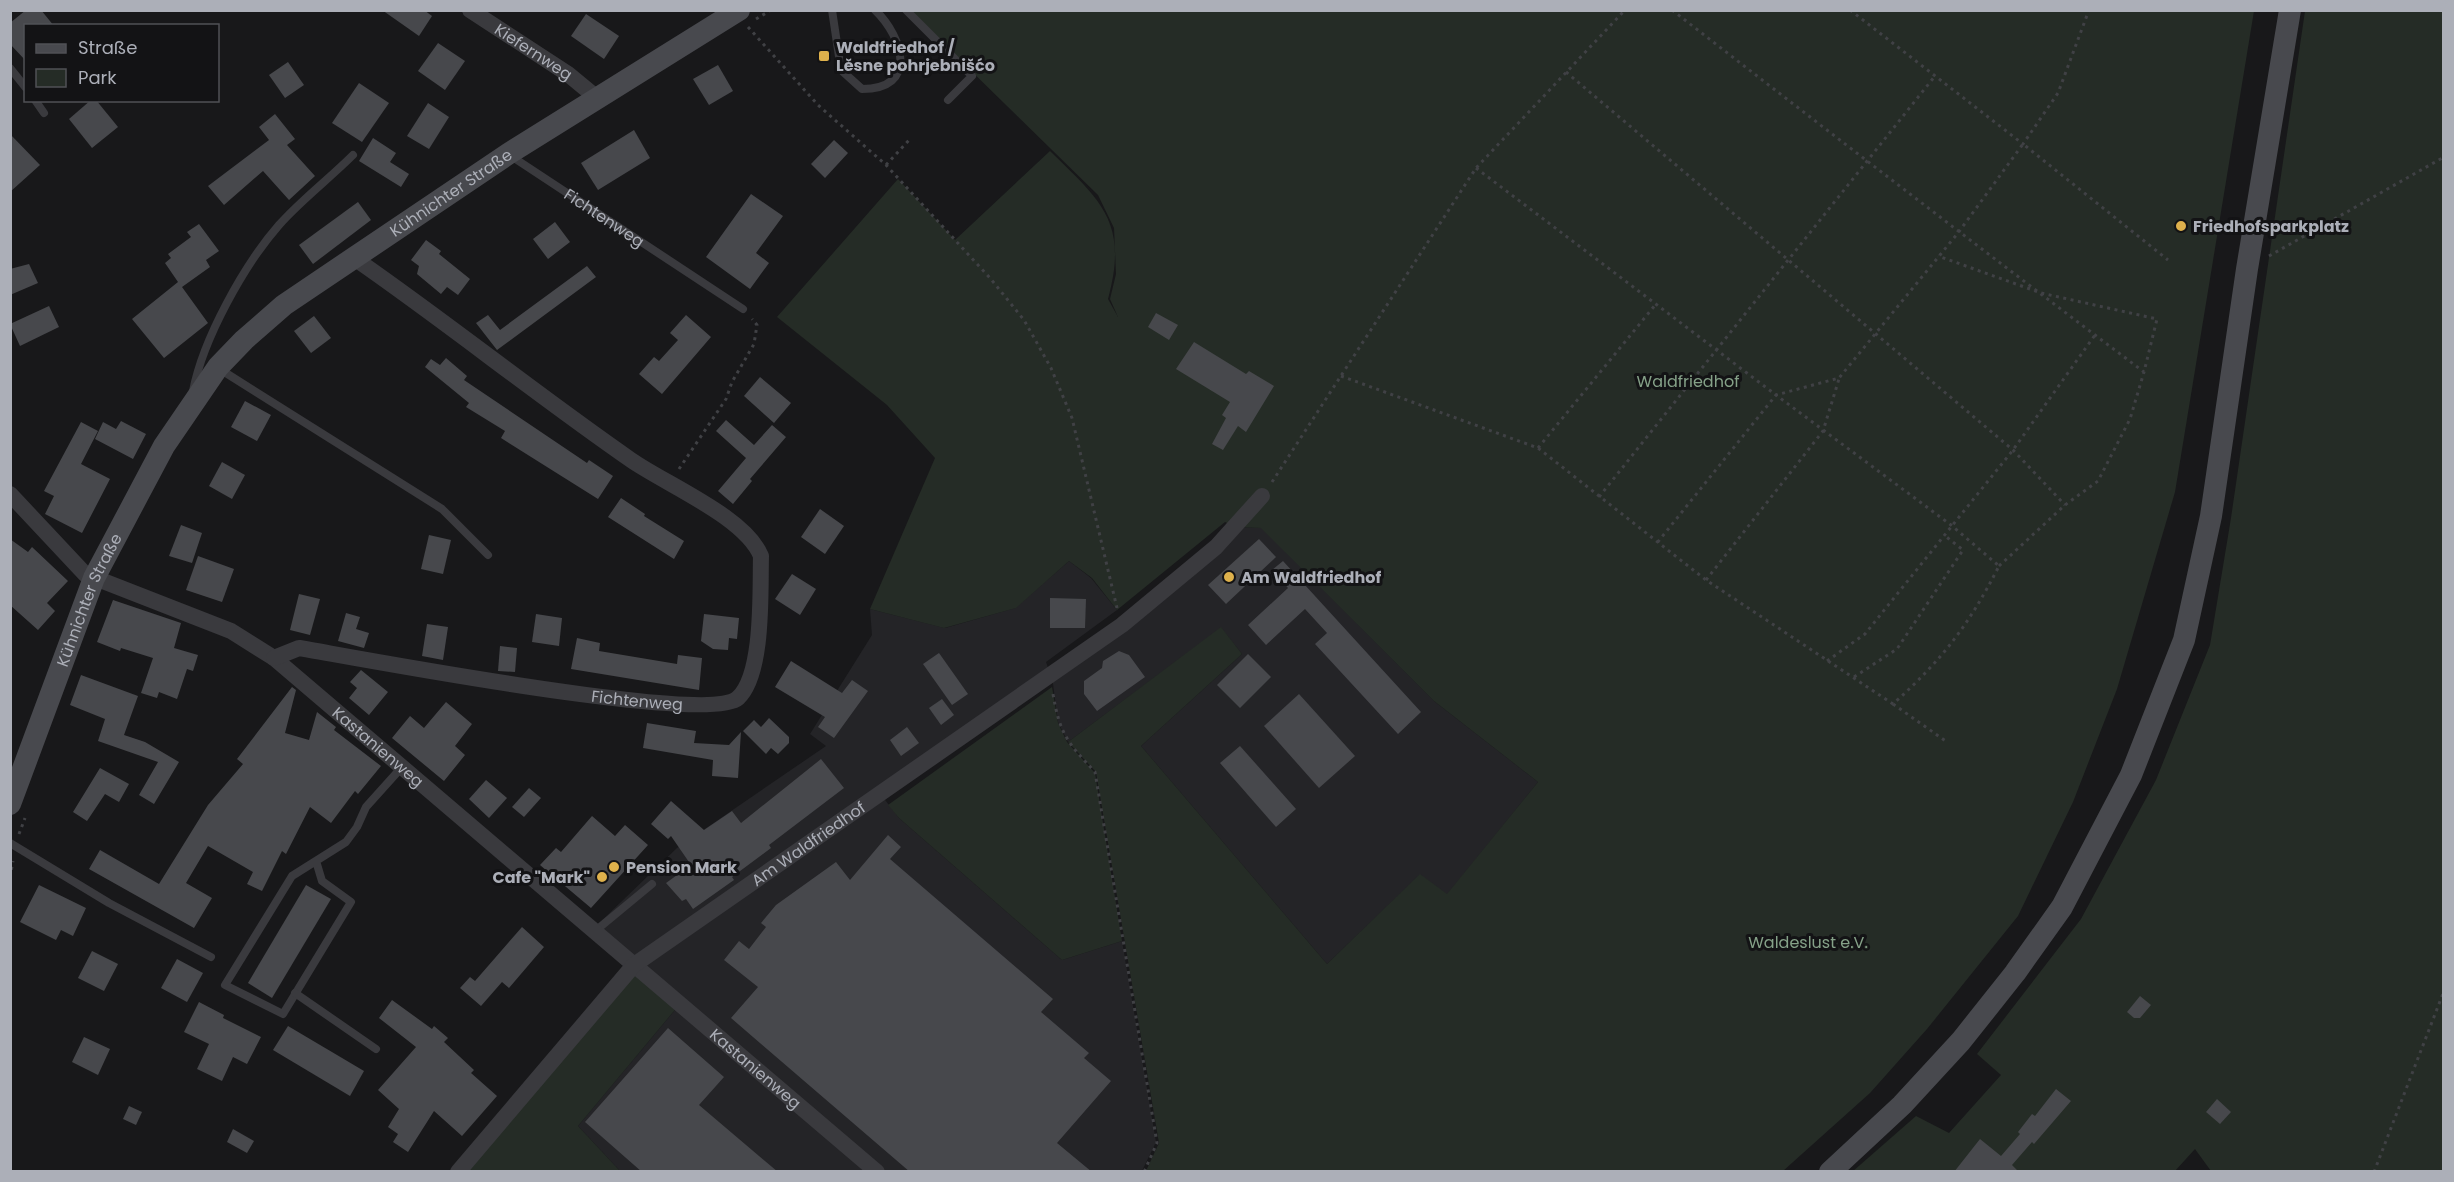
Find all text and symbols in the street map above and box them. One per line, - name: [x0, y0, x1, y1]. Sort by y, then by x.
- street label: Kiefernweg: [490, 18, 577, 85]
- legend: [24, 24, 219, 102]
- text: Straße: [78, 35, 137, 60]
- place label: Waldfriedhof / Lěsne pohrjebnišćo: [836, 36, 995, 77]
- marker: Waldfriedhof / Lěsne pohrjebnišćo: [817, 49, 831, 63]
- text: Park: [78, 65, 117, 90]
- street label: Kühnichter Straße: [385, 143, 517, 242]
- street label: Fichtenweg: [560, 183, 649, 253]
- place label: Friedhofsparkplatz: [2193, 215, 2349, 238]
- marker: Friedhofsparkplatz: [2174, 219, 2188, 233]
- park label: Waldfriedhof: [1637, 370, 1739, 393]
- street label: Kühnichter Straße: [51, 529, 127, 670]
- place label: Am Waldfriedhof: [1241, 566, 1381, 589]
- marker: Am Waldfriedhof: [1222, 570, 1236, 584]
- street label: Fichtenweg: [590, 684, 683, 715]
- street label: Kastanienweg: [327, 701, 429, 792]
- street label: Am Waldfriedhof: [746, 796, 870, 892]
- place label: Pension Mark: [626, 856, 737, 879]
- marker: Pension Mark: [607, 860, 621, 874]
- place label: Cafe "Mark": [492, 866, 590, 889]
- marker: Cafe "Mark": [595, 870, 609, 884]
- park label: Waldeslust e.V.: [1748, 931, 1868, 954]
- street label: Kastanienweg: [705, 1023, 806, 1114]

